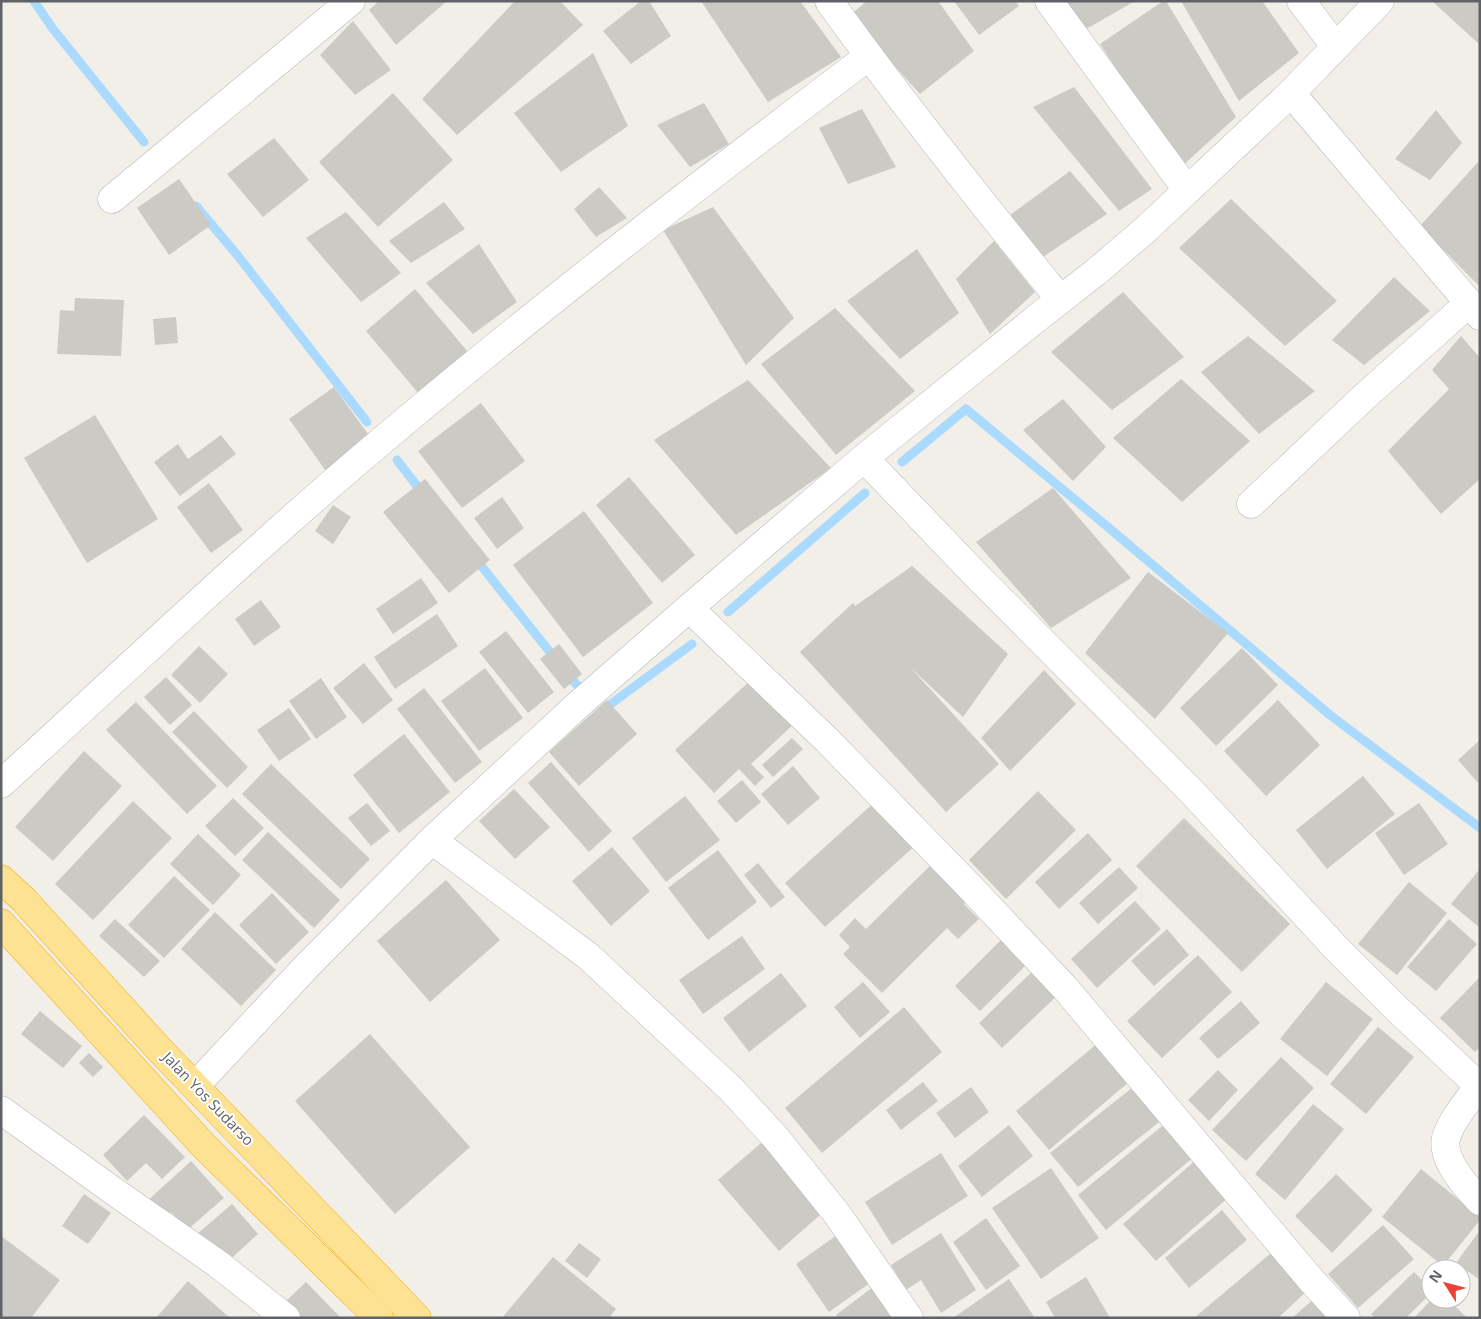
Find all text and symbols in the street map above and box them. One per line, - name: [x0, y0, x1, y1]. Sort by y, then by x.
- street label: Jalan Yos Sudarso: [157, 1046, 259, 1150]
- north arrow: [1421, 1259, 1471, 1309]
- text: N: [1424, 1266, 1446, 1286]

